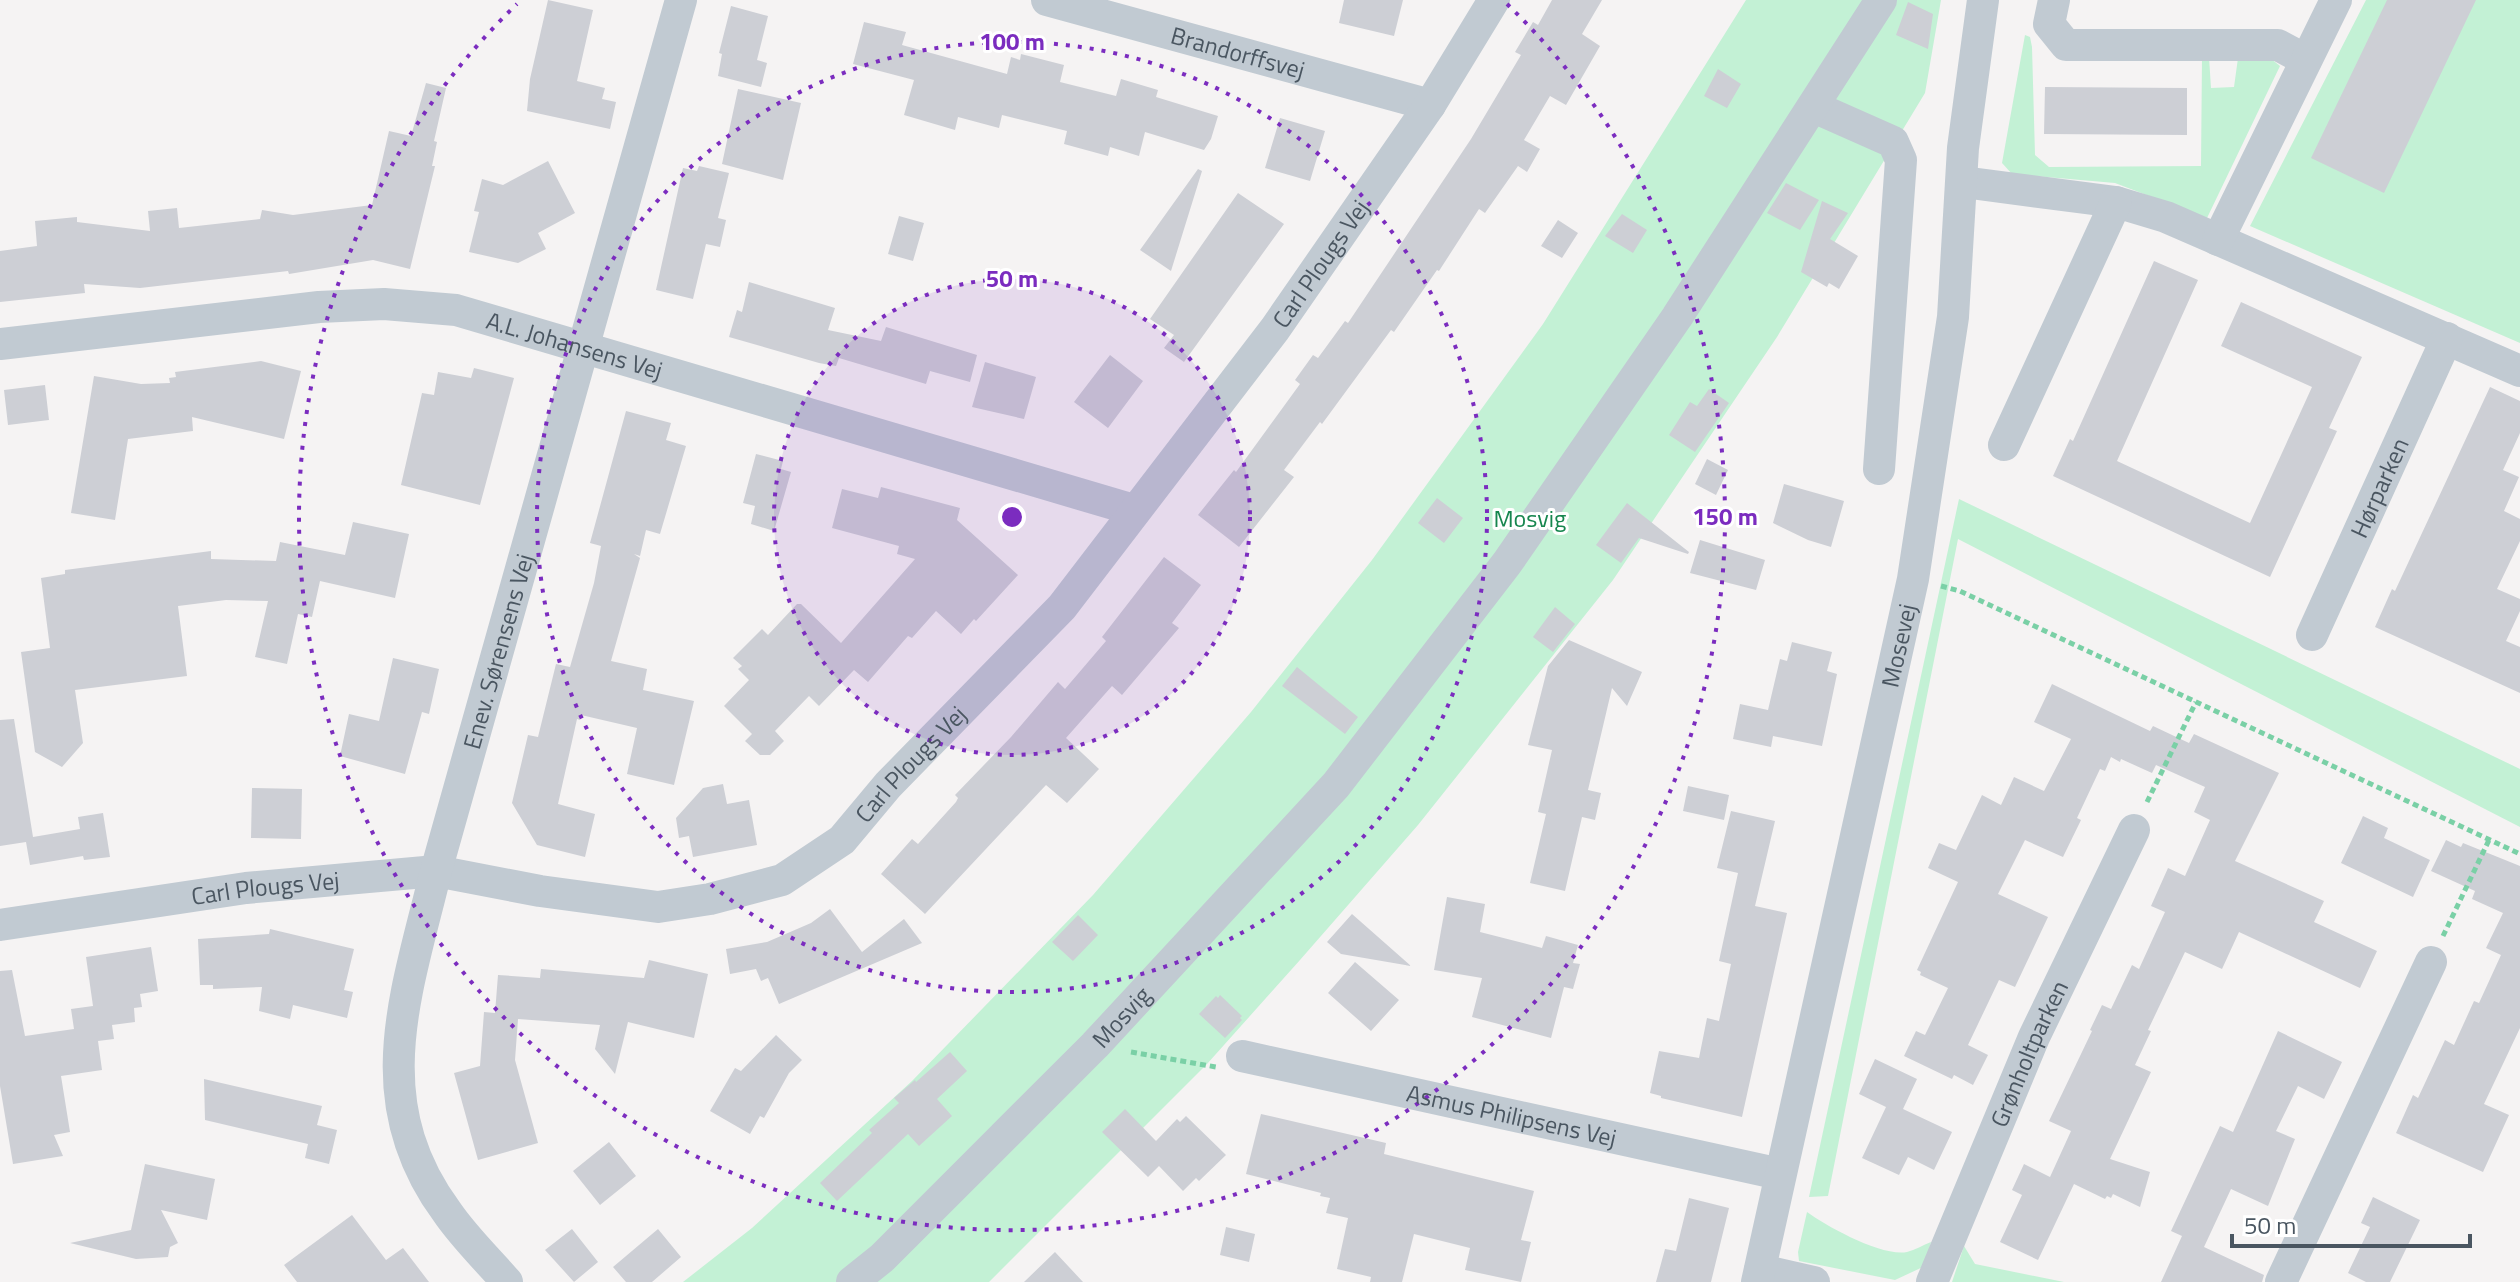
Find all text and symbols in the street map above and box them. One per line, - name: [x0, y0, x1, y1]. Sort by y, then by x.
- street label: Brandorffsvej: [1167, 17, 1309, 88]
- text: 100 m: [979, 23, 1045, 59]
- street label: Carl Plougs Vej: [1263, 192, 1377, 335]
- text: 50 m: [986, 260, 1038, 296]
- street label: A.L. Johansens Vej: [482, 302, 667, 388]
- street label: Hørparken: [2341, 432, 2417, 543]
- text: 150 m: [1692, 498, 1758, 534]
- park label: Mosvig: [1494, 500, 1566, 536]
- centre of rings: [998, 503, 1026, 531]
- street label: Enev. Sørensens Vej: [453, 550, 542, 753]
- street label: Mosevej: [1872, 600, 1925, 691]
- street label: Carl Plougs Vej: [846, 697, 974, 830]
- street label: Carl Plougs Vej: [189, 862, 341, 914]
- street label: Grønholtparken: [1980, 974, 2077, 1133]
- street label: Mosvig: [1083, 978, 1159, 1056]
- street label: Asmus Philipsens Vej: [1403, 1075, 1620, 1156]
- scale bar: [2232, 1198, 2470, 1248]
- text: 50 m: [2244, 1207, 2296, 1243]

